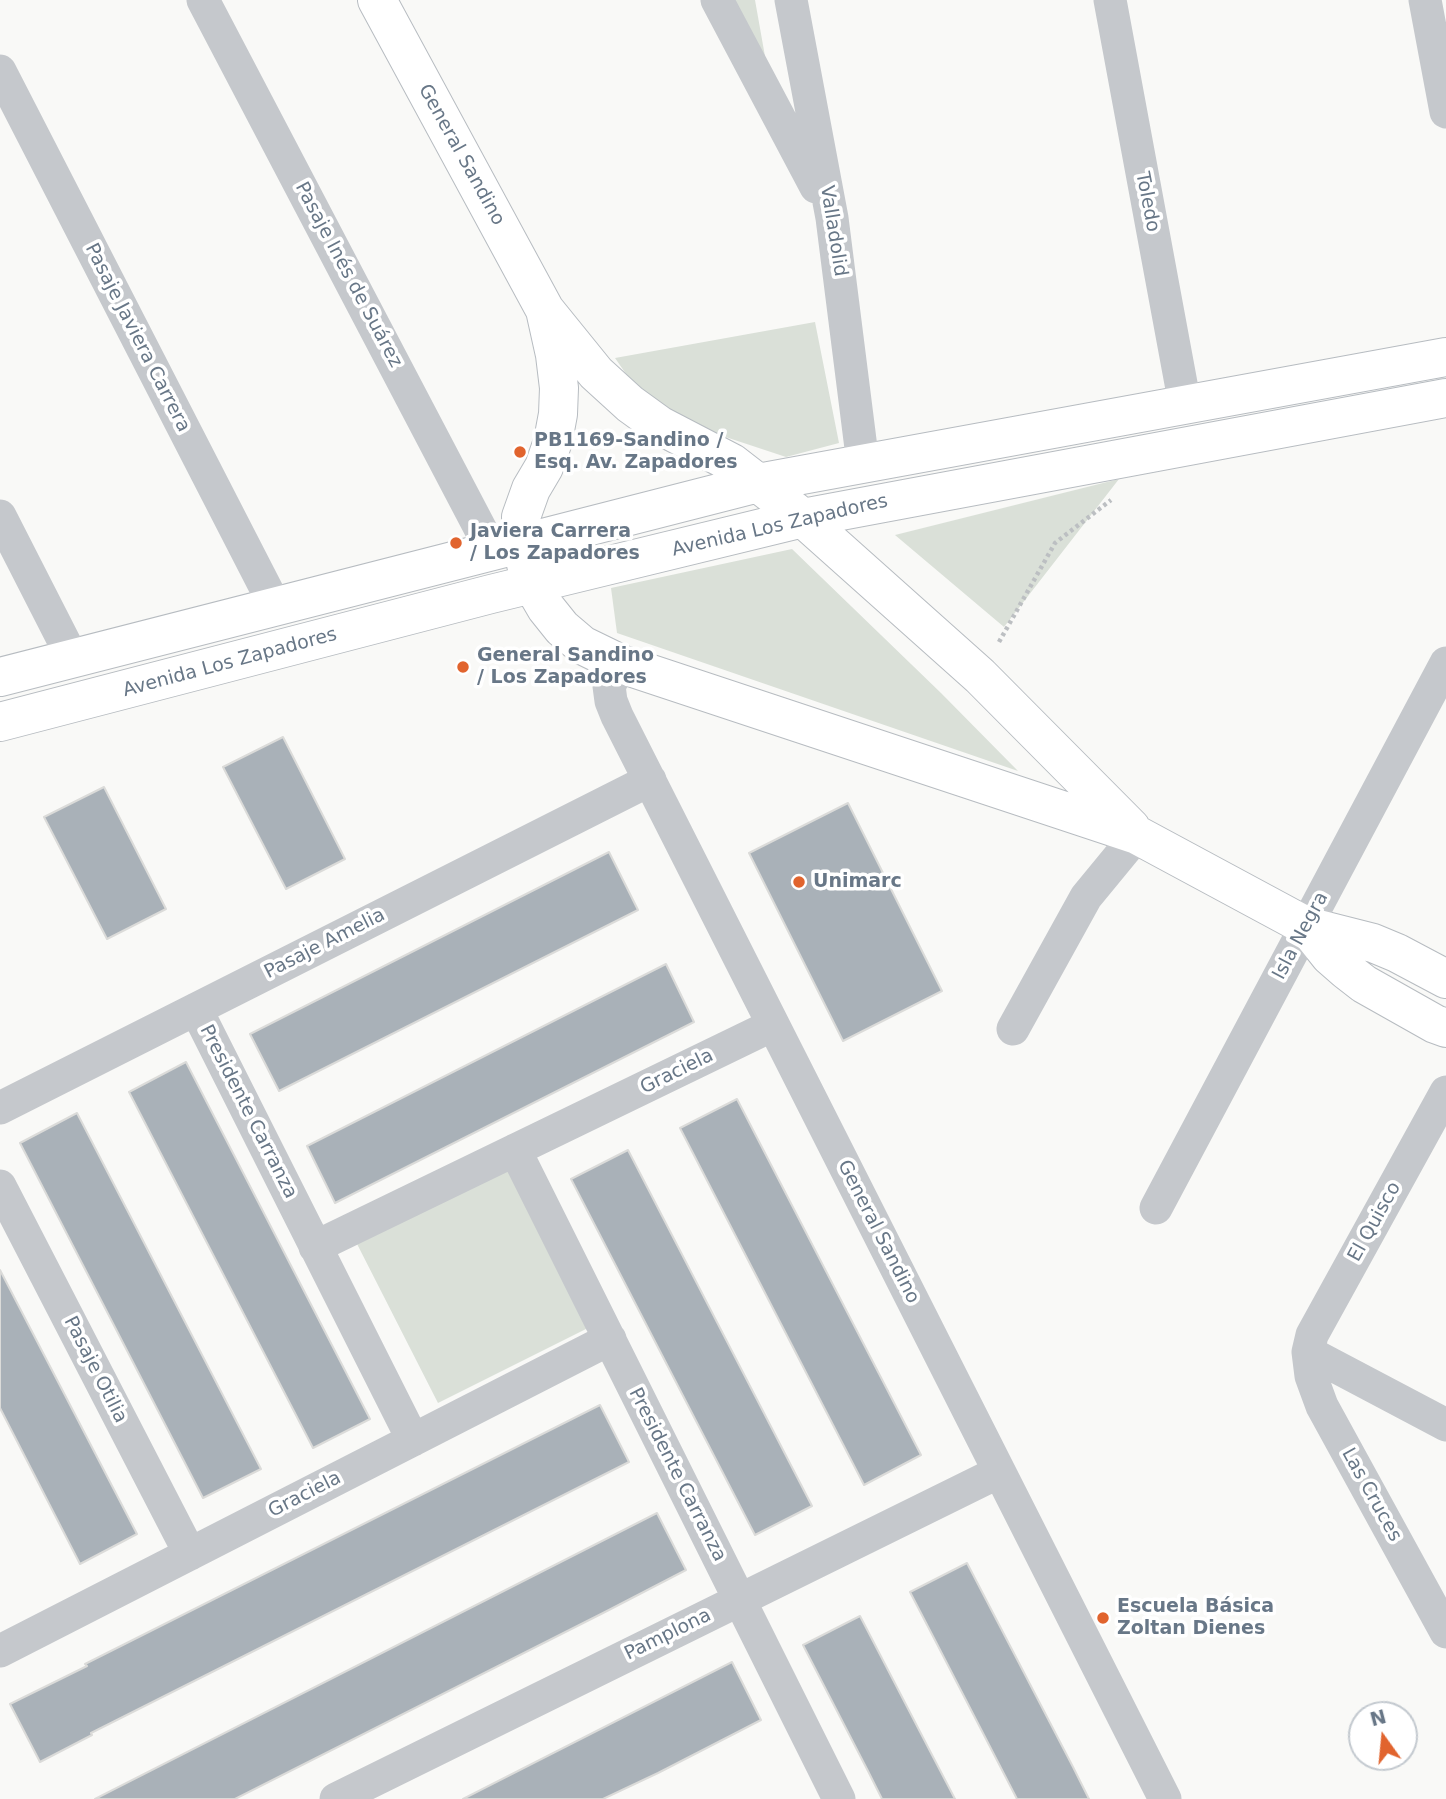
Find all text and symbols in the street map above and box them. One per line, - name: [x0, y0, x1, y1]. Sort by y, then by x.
- street label: General Sandino: [413, 81, 509, 229]
- street label: Toledo: [1130, 170, 1164, 234]
- street label: Pasaje Inés de Suárez: [289, 178, 407, 372]
- street label: Valladolid: [815, 184, 851, 278]
- street label: Pasaje Javiera Carrera: [79, 240, 195, 436]
- place label: PB1169-Sandino / Esq. Av. Zapadores: [534, 430, 738, 474]
- marker: PB1169-Sandino / Esq. Av. Zapadores: [512, 444, 528, 460]
- street label: Avenida Los Zapadores: [670, 490, 890, 562]
- place label: Javiera Carrera / Los Zapadores: [470, 521, 640, 565]
- marker: Javiera Carrera / Los Zapadores: [448, 535, 464, 551]
- street label: Avenida Los Zapadores: [120, 623, 340, 703]
- place label: General Sandino / Los Zapadores: [477, 645, 654, 689]
- marker: General Sandino / Los Zapadores: [455, 659, 471, 675]
- place label: Unimarc: [813, 871, 902, 893]
- marker: Unimarc: [791, 874, 807, 890]
- street label: Isla Negra: [1268, 888, 1334, 984]
- street label: Pasaje Amelia: [261, 904, 389, 984]
- street label: Presidente Carranza: [194, 1021, 302, 1203]
- street label: Graciela: [637, 1045, 717, 1099]
- street label: General Sandino: [832, 1157, 924, 1307]
- street label: El Quisco: [1344, 1178, 1406, 1266]
- street label: Pasaje Otilia: [58, 1313, 132, 1427]
- street label: Presidente Carranza: [623, 1384, 731, 1566]
- street label: Las Cruces: [1336, 1444, 1406, 1546]
- street label: Graciela: [265, 1467, 345, 1523]
- place label: Escuela Básica Zoltan Dienes: [1117, 1596, 1274, 1640]
- street label: Pamplona: [621, 1604, 715, 1666]
- marker: Escuela Básica Zoltan Dienes: [1095, 1610, 1111, 1626]
- north arrow: [1348, 1701, 1418, 1771]
- text: N: [1368, 1705, 1389, 1730]

